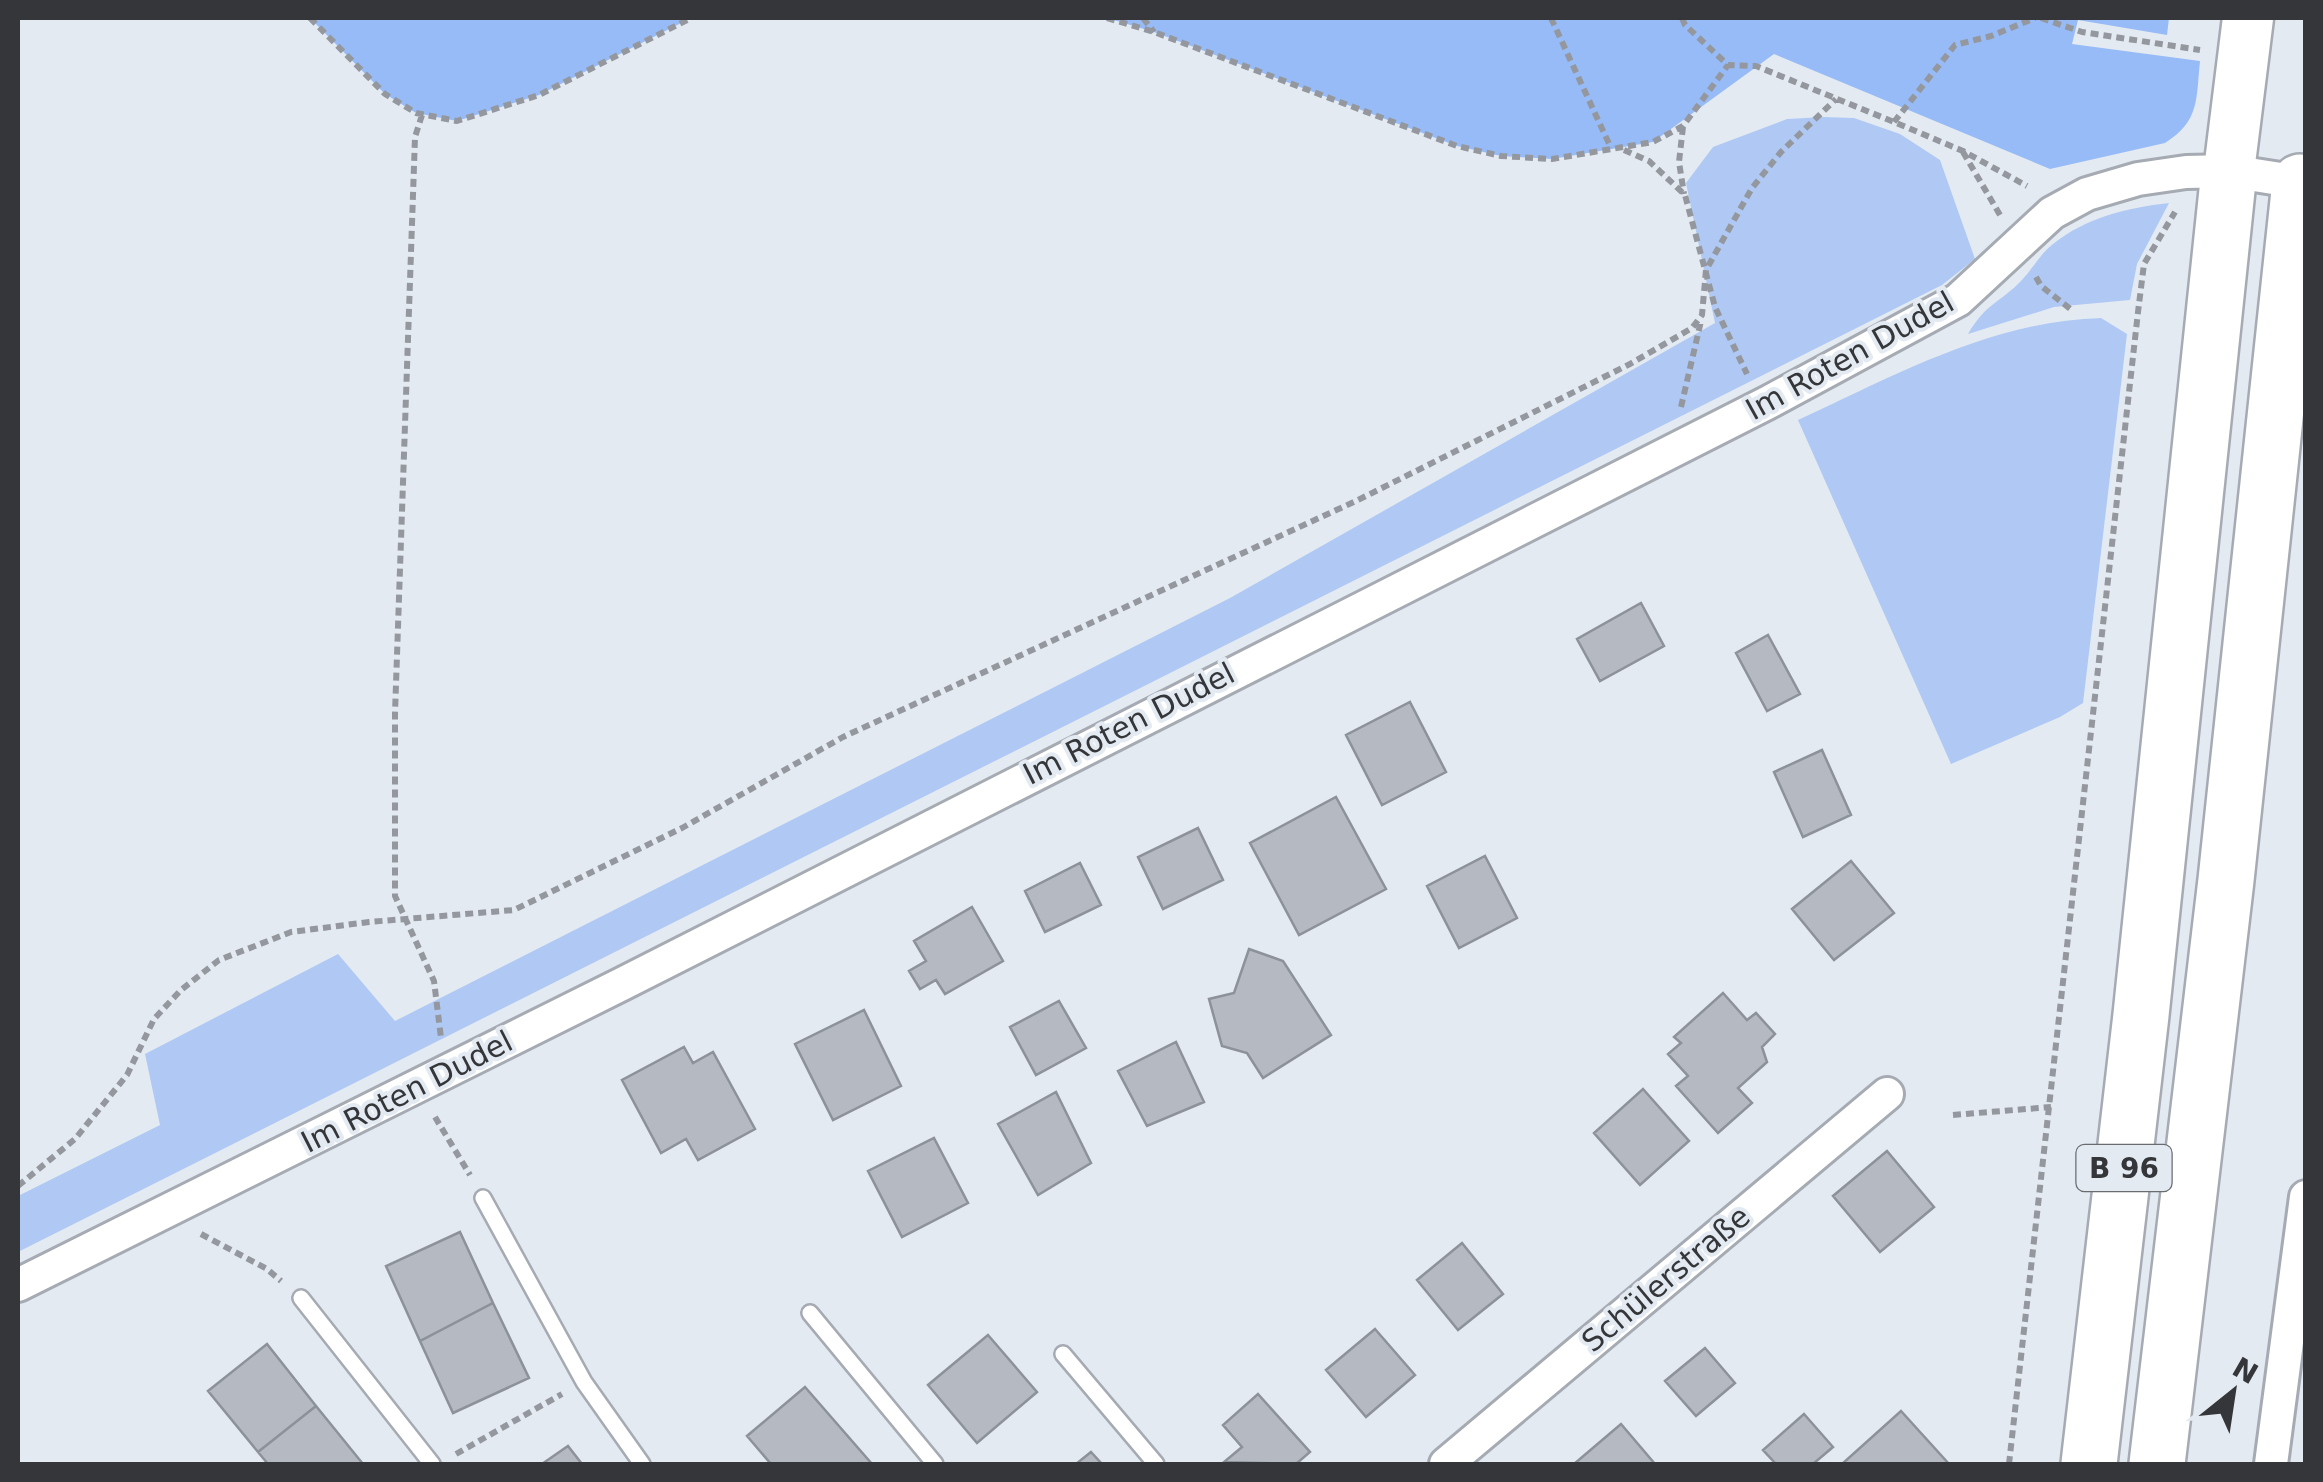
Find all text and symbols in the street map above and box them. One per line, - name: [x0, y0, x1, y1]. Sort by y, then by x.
- street label: Im Roten Dudel: [1740, 284, 1960, 427]
- street label: Im Roten Dudel: [1017, 655, 1240, 792]
- street label: Im Roten Dudel: [295, 1023, 518, 1160]
- road number: B 96: [2076, 1145, 2172, 1191]
- street label: Schülerstraße: [1575, 1198, 1757, 1359]
- north arrow: [2183, 1342, 2283, 1442]
- text: N: [2227, 1351, 2264, 1391]

